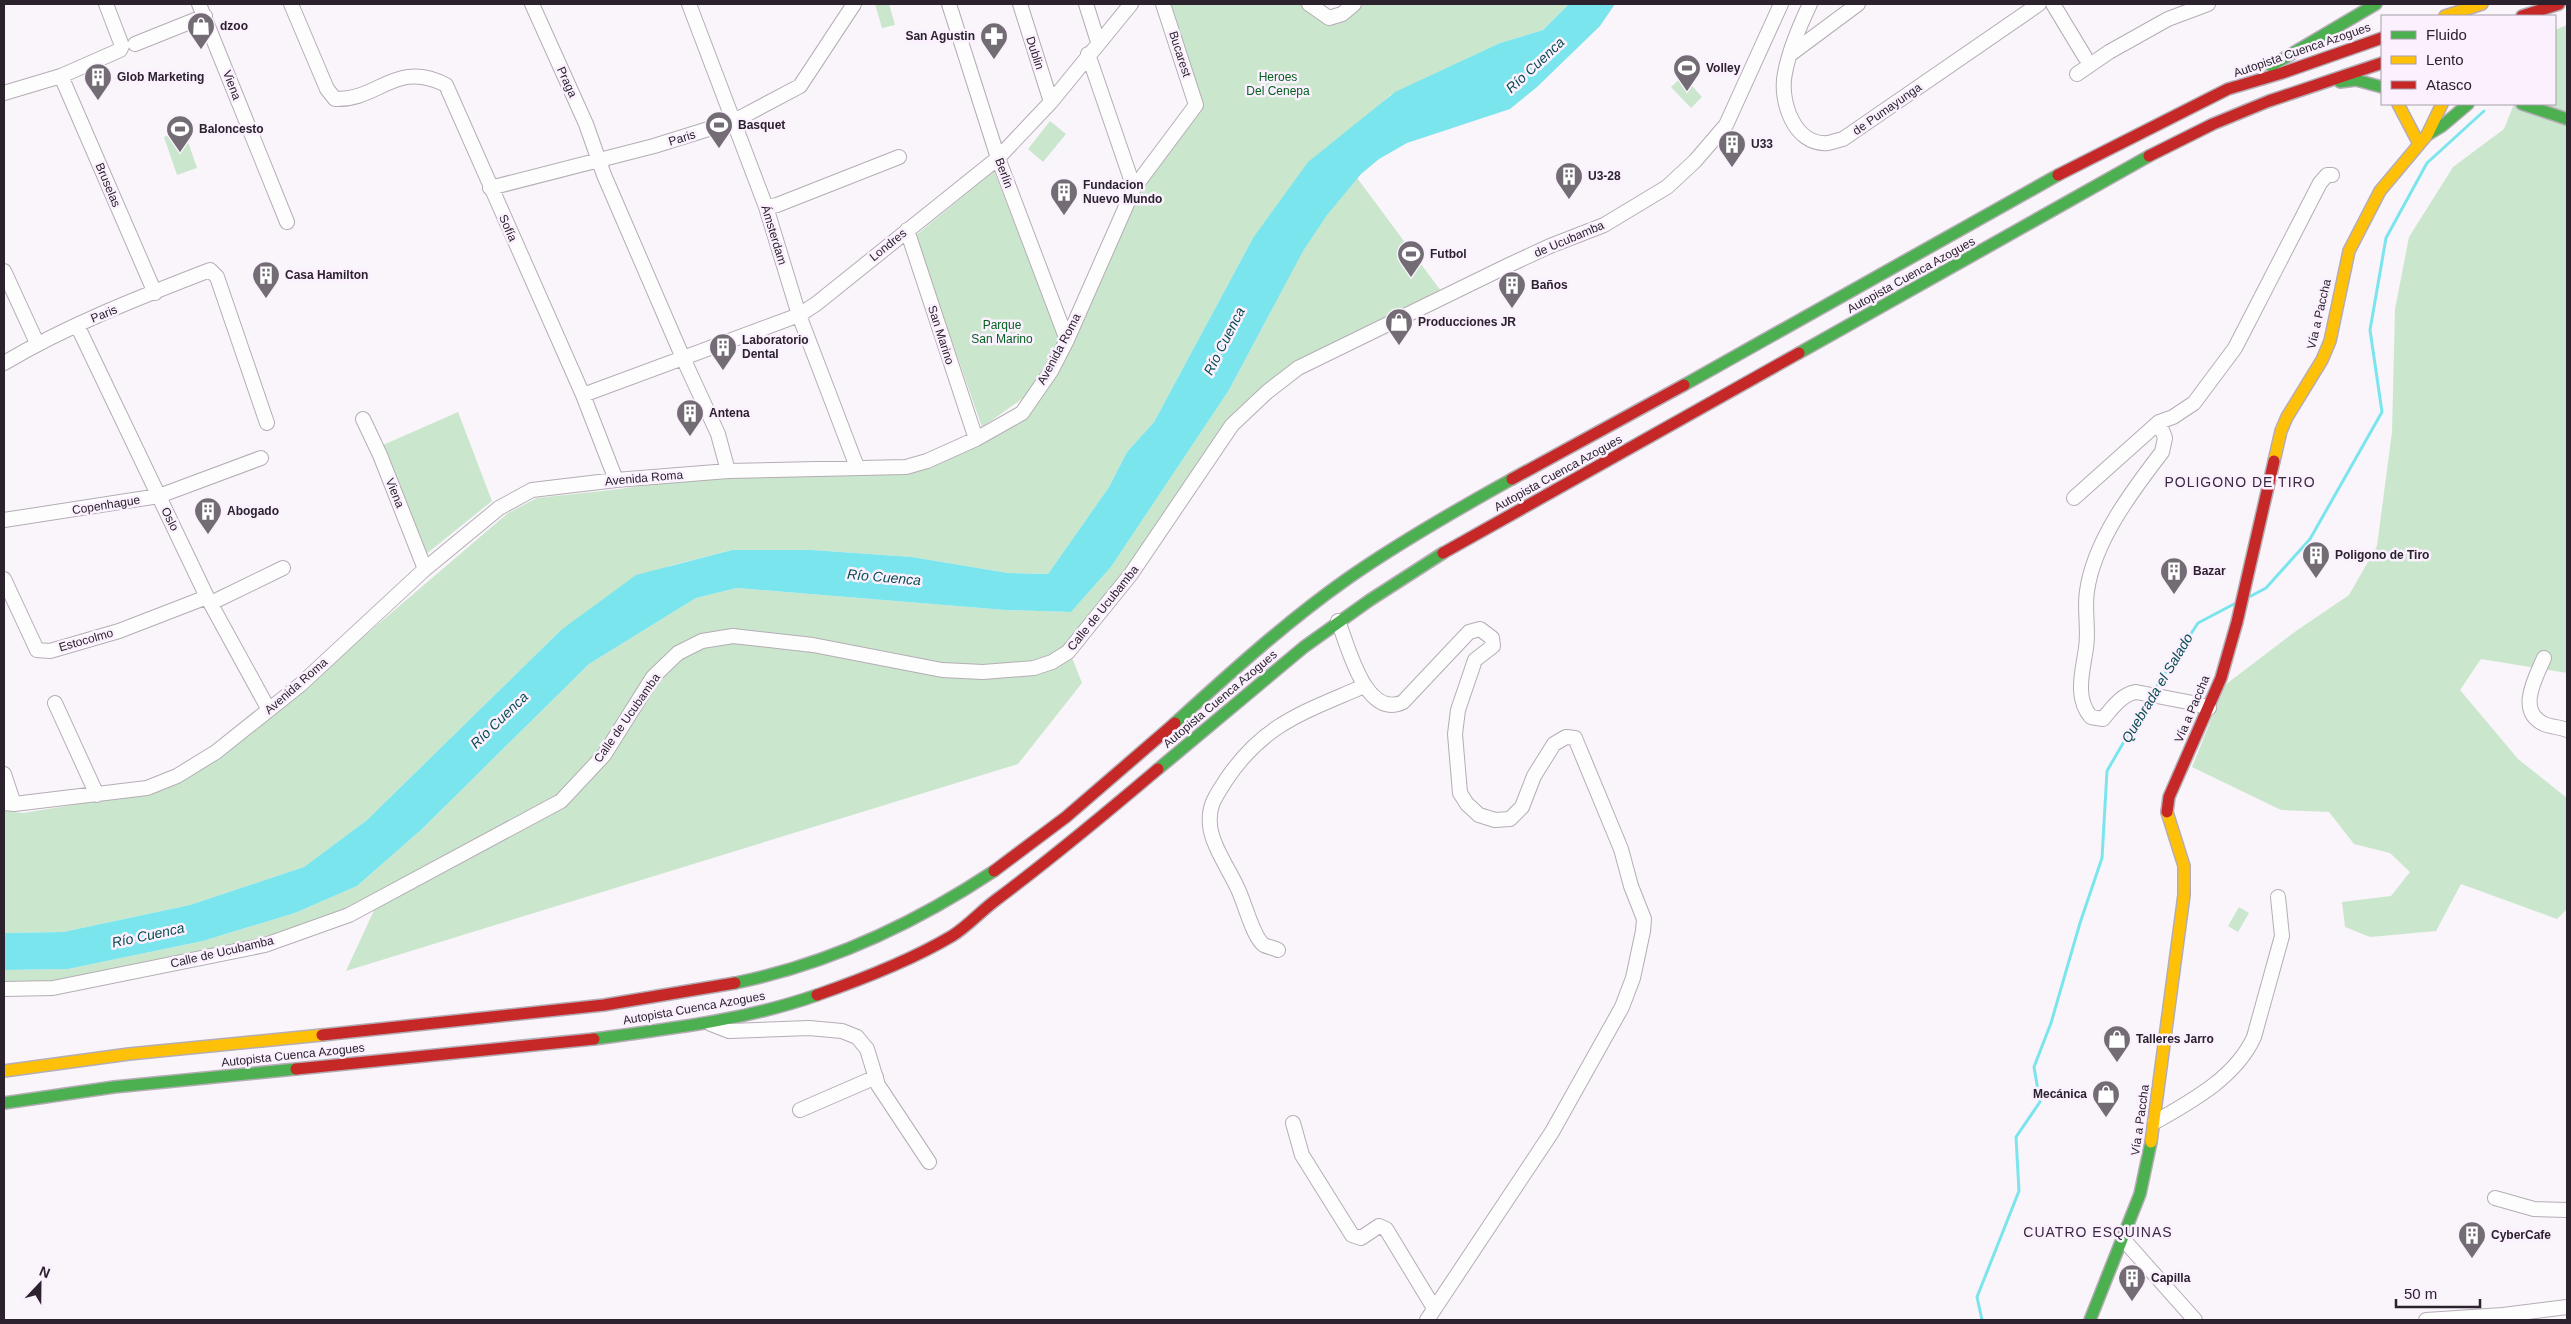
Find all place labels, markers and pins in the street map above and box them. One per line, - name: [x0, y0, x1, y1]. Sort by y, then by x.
- shop icon: dzoo: [186, 11, 216, 50]
- place label: dzoo: [220, 19, 248, 33]
- pharmacy icon: San Agustin: [979, 21, 1009, 60]
- place label: San Agustin: [905, 29, 975, 43]
- sports icon: Volley: [1672, 53, 1702, 92]
- place label: Volley: [1706, 61, 1741, 75]
- building icon: Glob Marketing: [83, 62, 113, 101]
- place label: Glob Marketing: [117, 70, 204, 84]
- sports icon: Basquet: [704, 110, 734, 149]
- sports icon: Baloncesto: [165, 114, 195, 153]
- place label: Basquet: [738, 118, 785, 132]
- place label: Baloncesto: [199, 122, 264, 136]
- building icon: U33: [1717, 129, 1747, 168]
- place label: U33: [1751, 137, 1773, 151]
- building icon: U3-28: [1554, 161, 1584, 200]
- place label: U3-28: [1588, 169, 1621, 183]
- building icon: Fundacion Nuevo Mundo: [1049, 177, 1079, 216]
- place label: Fundacion Nuevo Mundo: [1083, 178, 1162, 206]
- sports icon: Futbol: [1396, 239, 1426, 278]
- place label: Futbol: [1430, 247, 1467, 261]
- building icon: Casa Hamilton: [251, 260, 281, 299]
- place label: Casa Hamilton: [285, 268, 368, 282]
- building icon: Baños: [1497, 270, 1527, 309]
- place label: Baños: [1531, 278, 1568, 292]
- shop icon: Producciones JR: [1384, 307, 1414, 346]
- place label: Producciones JR: [1418, 315, 1516, 329]
- building icon: Laboratorio Dental: [708, 332, 738, 371]
- place label: Laboratorio Dental: [742, 333, 809, 361]
- building icon: Antena: [675, 398, 705, 437]
- place label: Antena: [709, 406, 750, 420]
- building icon: Abogado: [193, 496, 223, 535]
- place label: Abogado: [227, 504, 279, 518]
- building icon: Poligono de Tiro: [2301, 540, 2331, 579]
- place label: Poligono de Tiro: [2335, 548, 2429, 562]
- building icon: Bazar: [2159, 556, 2189, 595]
- place label: Bazar: [2193, 564, 2226, 578]
- shop icon: Talleres Jarro: [2102, 1024, 2132, 1063]
- place label: Talleres Jarro: [2136, 1032, 2214, 1046]
- shop icon: Mecánica: [2091, 1079, 2121, 1118]
- place label: Mecánica: [2033, 1087, 2087, 1101]
- building icon: CyberCafe: [2457, 1220, 2487, 1259]
- place label: CyberCafe: [2491, 1228, 2551, 1242]
- building icon: Capilla: [2117, 1263, 2147, 1302]
- place label: Capilla: [2151, 1271, 2191, 1285]

